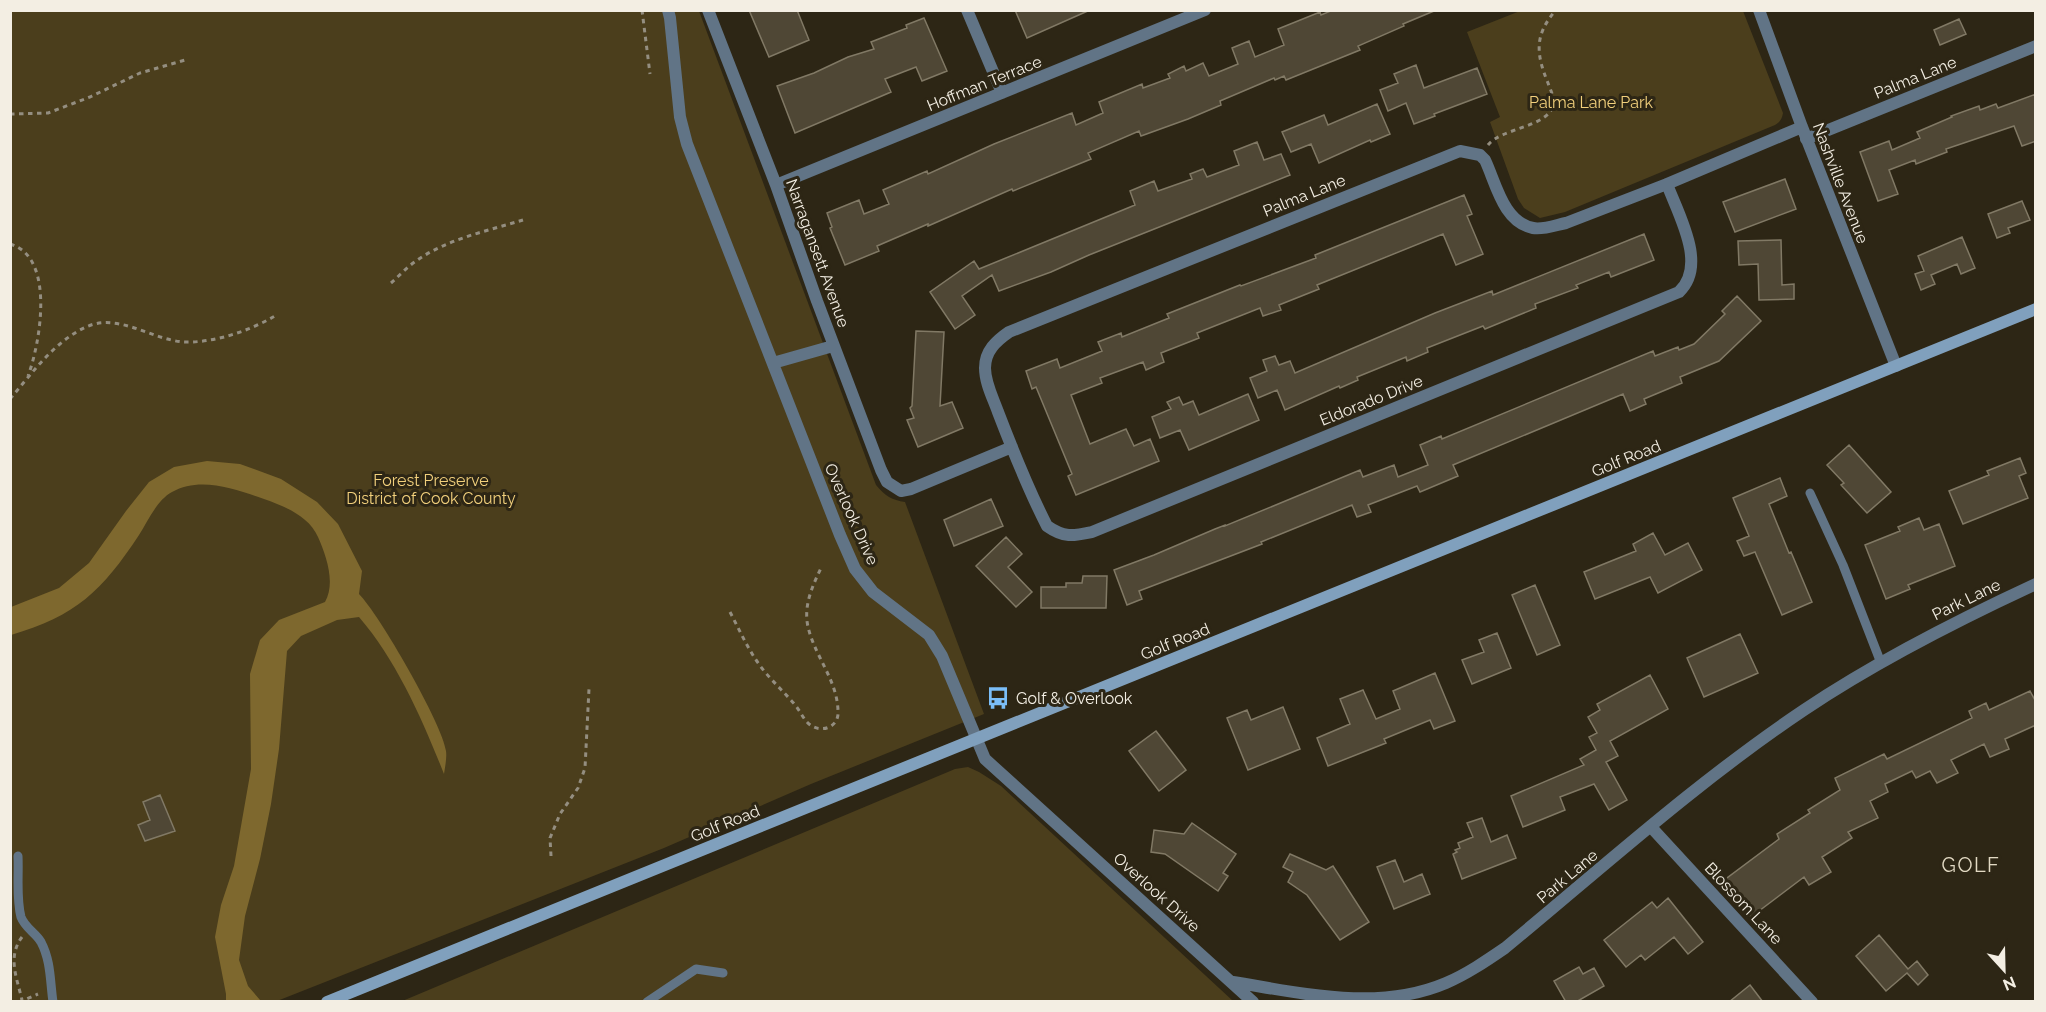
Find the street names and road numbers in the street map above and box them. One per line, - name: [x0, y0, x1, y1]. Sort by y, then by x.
- street label: Hoffman Terrace: [924, 52, 1044, 115]
- street label: Palma Lane: [1871, 52, 1959, 103]
- street label: Nashville Avenue: [1809, 120, 1872, 246]
- street label: Palma Lane: [1260, 170, 1348, 221]
- street label: Narragansett Avenue: [782, 176, 853, 330]
- street label: Eldorado Drive: [1317, 371, 1426, 430]
- street label: Golf Road: [1589, 436, 1664, 481]
- street label: Overlook Drive: [821, 460, 882, 568]
- street label: Park Lane: [1929, 575, 2003, 624]
- street label: Golf Road: [1138, 619, 1213, 664]
- street label: Golf Road: [688, 801, 763, 846]
- street label: Park Lane: [1533, 845, 1602, 907]
- street label: Overlook Drive: [1110, 849, 1204, 936]
- street label: Blossom Lane: [1701, 858, 1786, 948]

